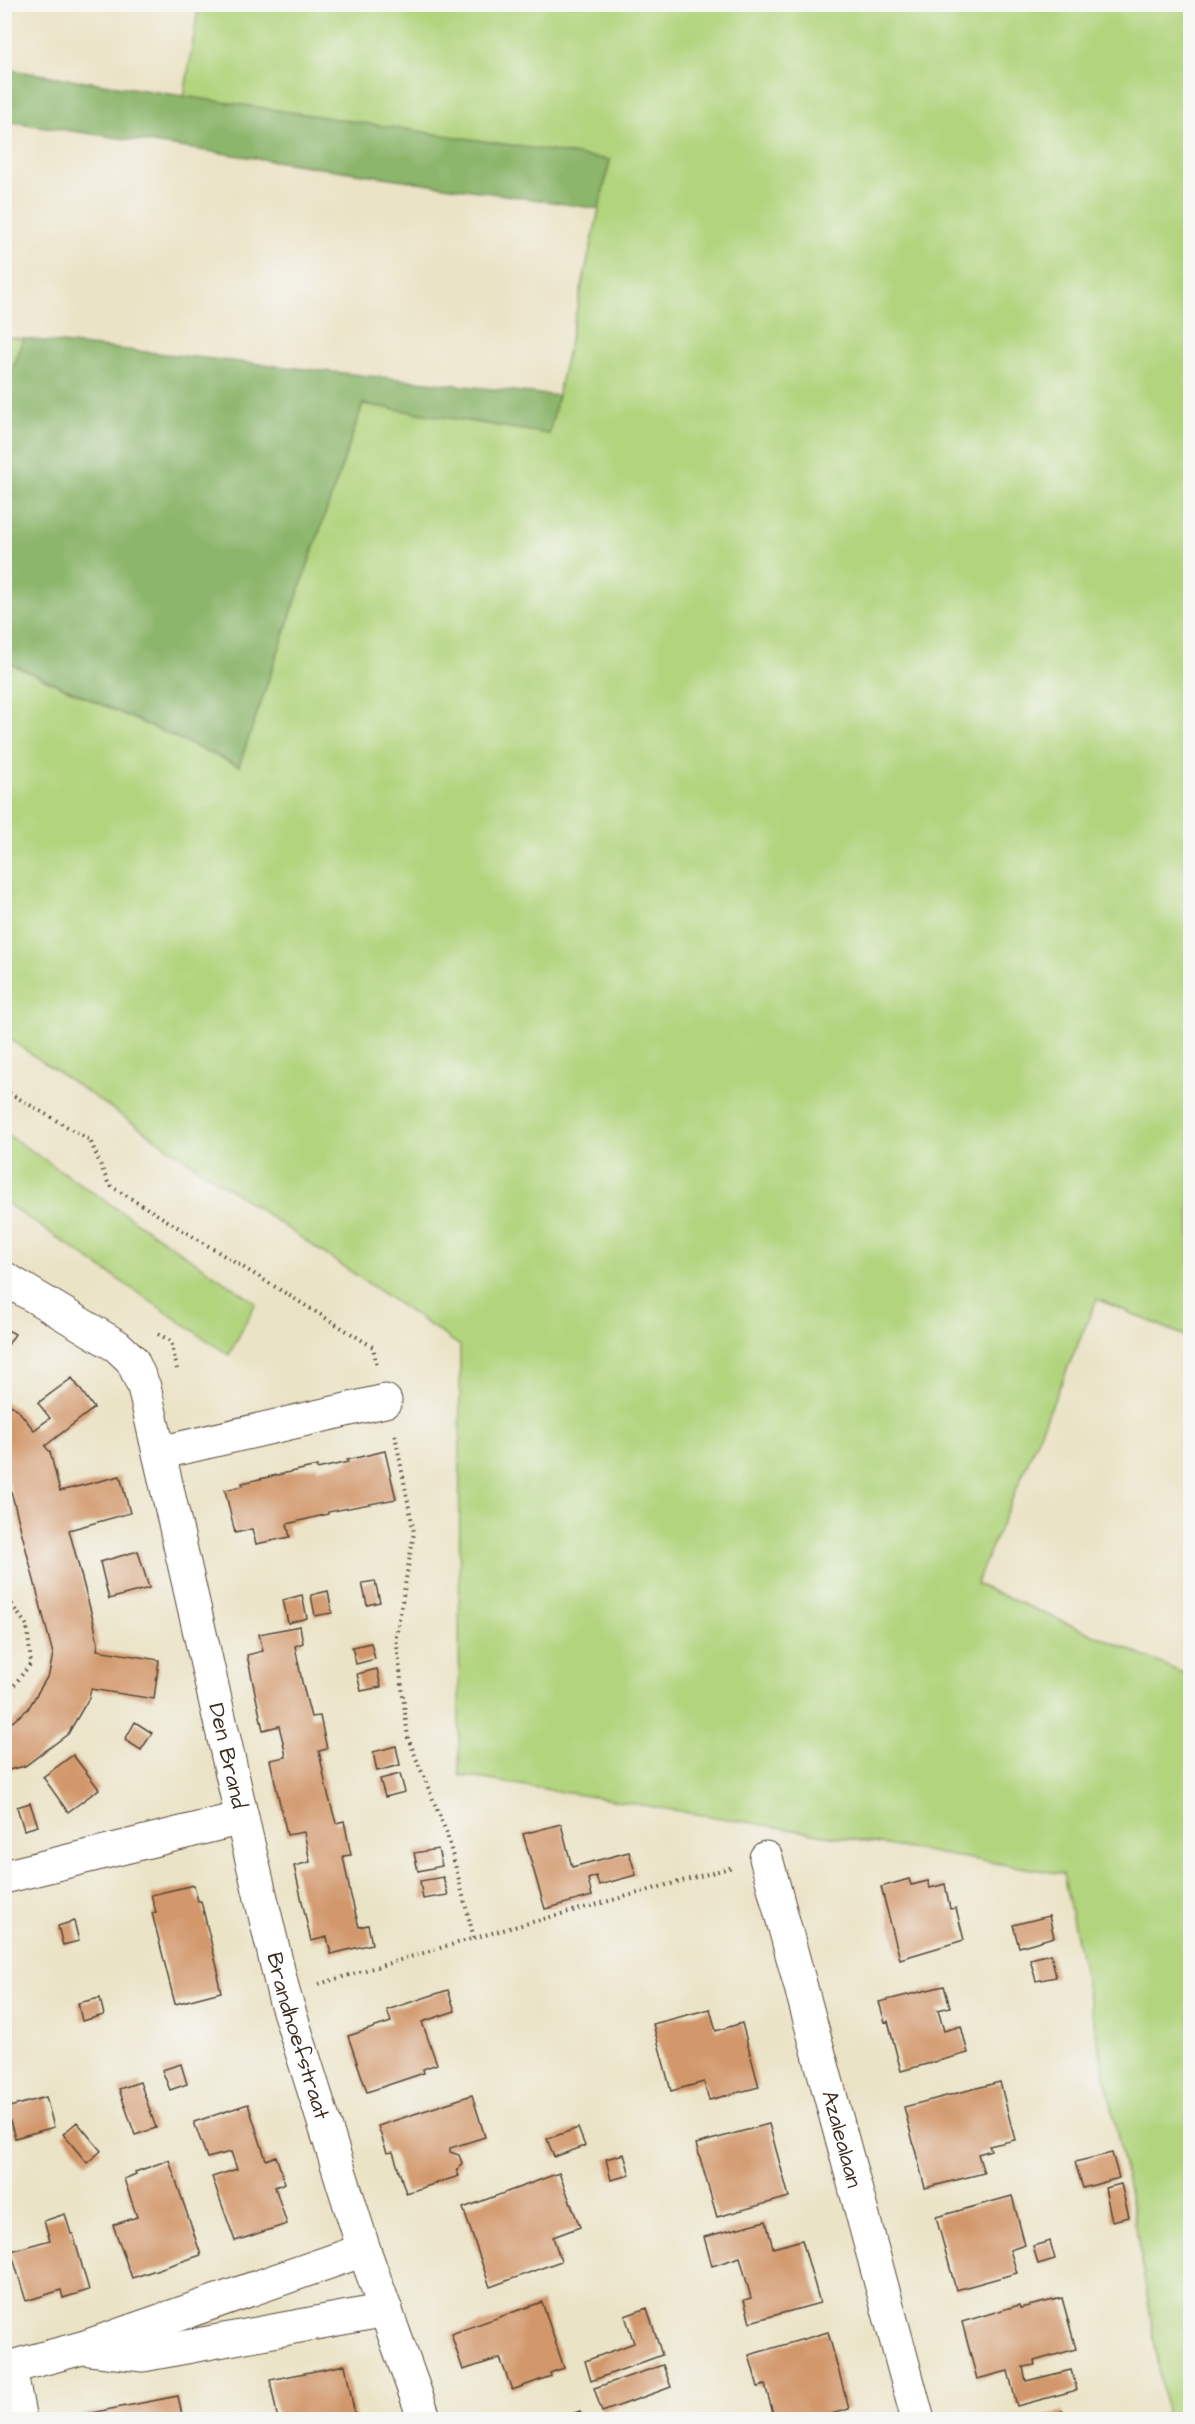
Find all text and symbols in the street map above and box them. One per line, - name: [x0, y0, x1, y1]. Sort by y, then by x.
- street label: Den Brand: [201, 1700, 255, 1811]
- street label: Brandhoefstraat: [259, 1949, 338, 2123]
- street label: Azalealaan: [814, 2087, 870, 2191]

